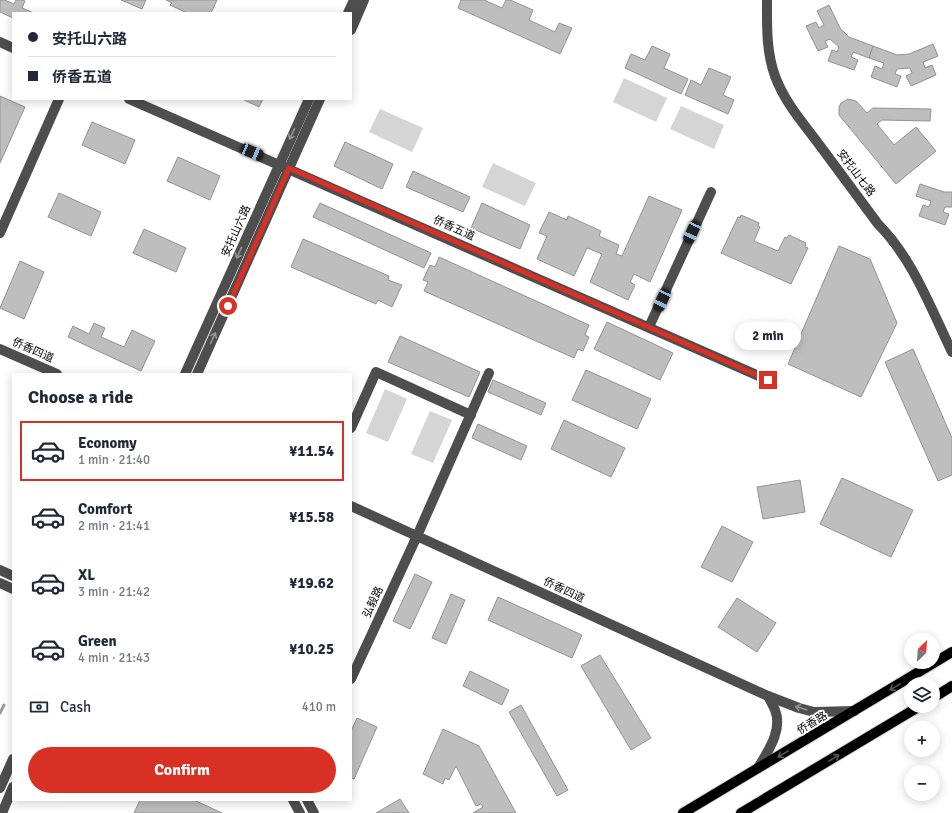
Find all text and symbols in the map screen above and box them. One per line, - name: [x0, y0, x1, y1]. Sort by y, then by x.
- text: 安托山六路: [52, 30, 127, 48]
- text: 侨香五道: [52, 68, 112, 86]
- one-way arrow: [288, 128, 295, 140]
- car: [239, 142, 265, 162]
- street label: 安托山七路: [834, 147, 878, 199]
- street label: 安托山六路: [219, 203, 253, 259]
- street label: 侨香五道: [431, 213, 477, 243]
- car: [681, 219, 703, 245]
- one-way arrow: [235, 247, 242, 259]
- car: [651, 287, 673, 313]
- route start: [219, 297, 237, 315]
- callout: 2 min: [735, 322, 801, 350]
- text: 2 min: [752, 328, 784, 344]
- one-way arrow: [210, 333, 217, 345]
- street label: 侨香四道: [10, 335, 56, 365]
- route end: [759, 371, 777, 389]
- text: Choose a ride: [28, 386, 133, 408]
- icon: car: [30, 433, 66, 469]
- text: Economy: [78, 434, 137, 452]
- text: ¥11.54: [289, 442, 334, 460]
- text: 1 min · 21:40: [78, 452, 150, 468]
- icon: car: [30, 499, 66, 535]
- text: Comfort: [78, 500, 132, 518]
- text: ¥15.58: [289, 508, 334, 526]
- text: 2 min · 21:41: [78, 518, 150, 534]
- icon: car: [30, 565, 66, 601]
- text: XL: [78, 566, 95, 584]
- text: ¥19.62: [289, 574, 334, 592]
- street label: 侨香四道: [541, 575, 587, 605]
- text: 3 min · 21:42: [78, 584, 150, 600]
- street label: 弘毅路: [360, 584, 386, 620]
- icon: car: [30, 631, 66, 667]
- text: Green: [78, 632, 117, 650]
- north arrow: [904, 633, 940, 669]
- map controls: [904, 633, 940, 801]
- text: ¥10.25: [289, 640, 334, 658]
- text: 4 min · 21:43: [78, 650, 150, 666]
- button: layers: [904, 677, 940, 713]
- one-way arrow: [889, 683, 901, 691]
- icon: cash: [28, 696, 50, 718]
- text: Cash: [60, 698, 91, 716]
- text: 410 m: [302, 699, 336, 715]
- one-way arrow: [795, 704, 808, 711]
- street label: 侨香路: [795, 709, 829, 737]
- button: +: [904, 721, 940, 757]
- button: Confirm: [28, 747, 336, 793]
- one-way arrow: [777, 750, 789, 758]
- one-way arrow: [829, 753, 840, 762]
- button: −: [904, 765, 940, 801]

